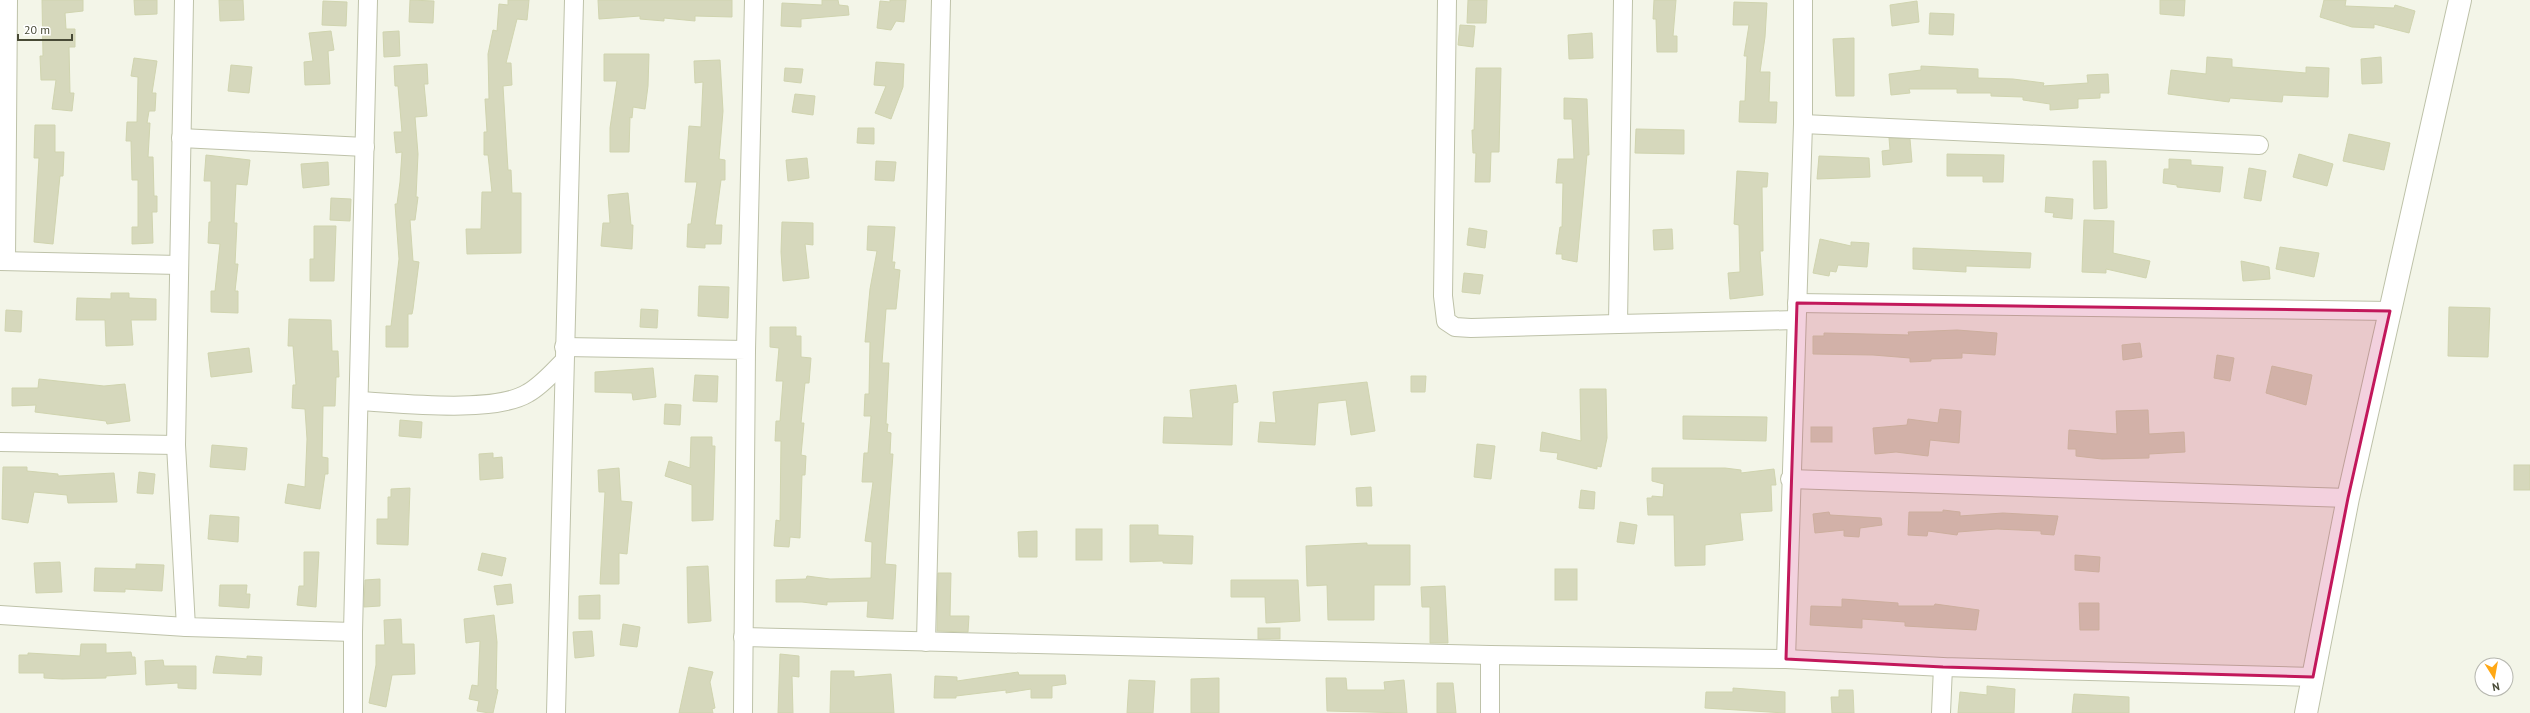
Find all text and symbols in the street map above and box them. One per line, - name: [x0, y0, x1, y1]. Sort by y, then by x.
- scale bar: [18, 16, 72, 42]
- text: 20 m: [24, 22, 50, 37]
- north arrow: [2474, 657, 2514, 697]
- text: N: [2491, 679, 2501, 694]

